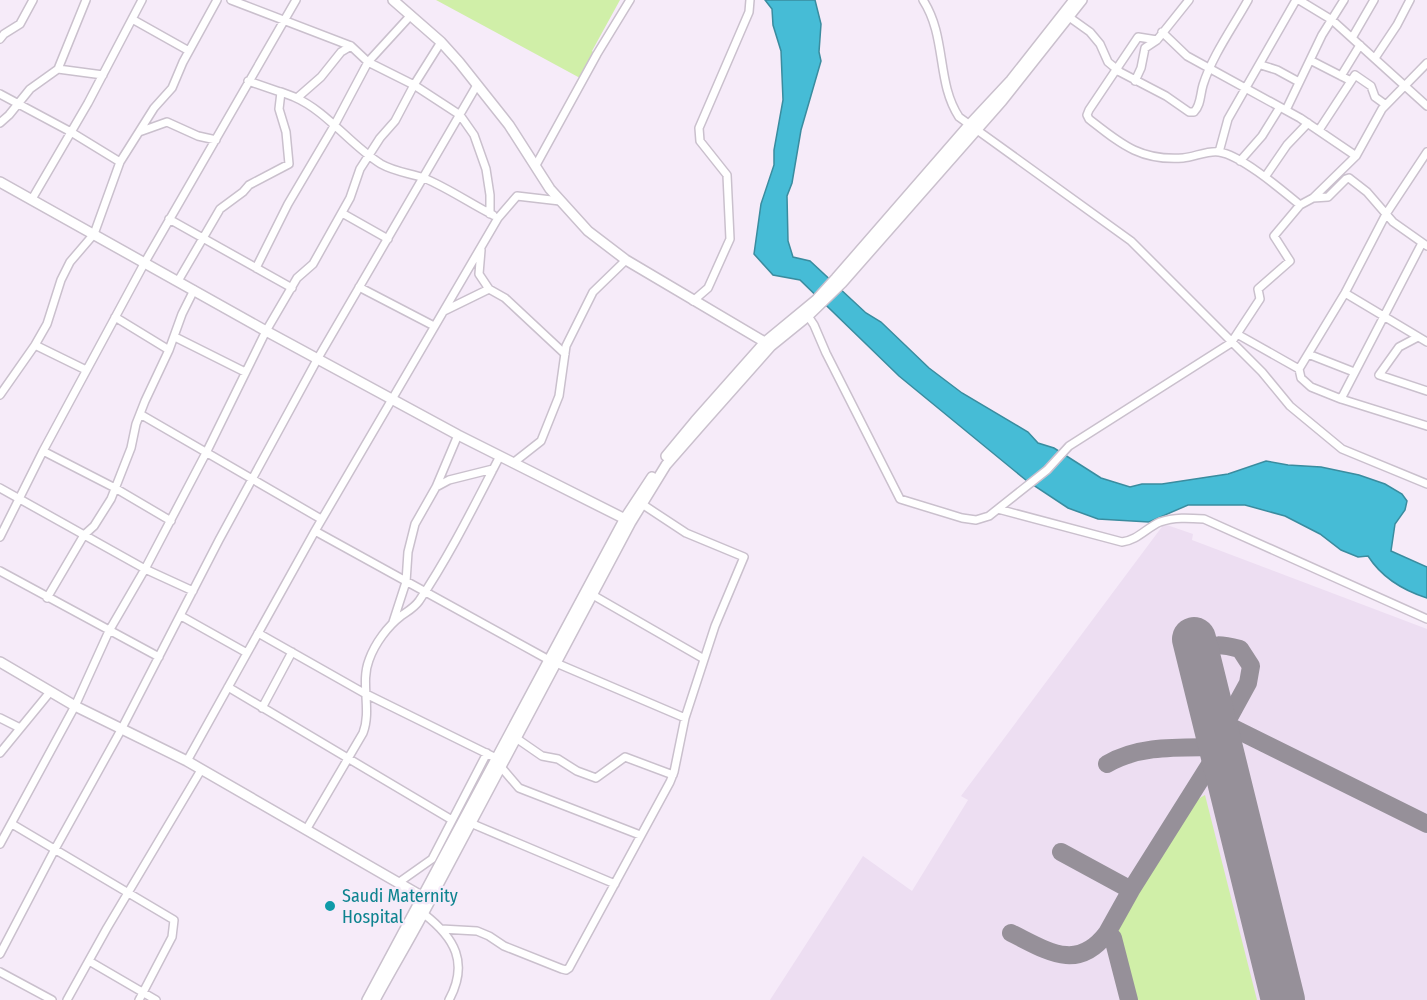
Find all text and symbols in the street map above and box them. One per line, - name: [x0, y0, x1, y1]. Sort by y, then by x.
- place label: Saudi Maternity Hospital: [342, 885, 458, 928]
- marker: Saudi Maternity Hospital: [323, 899, 337, 913]

